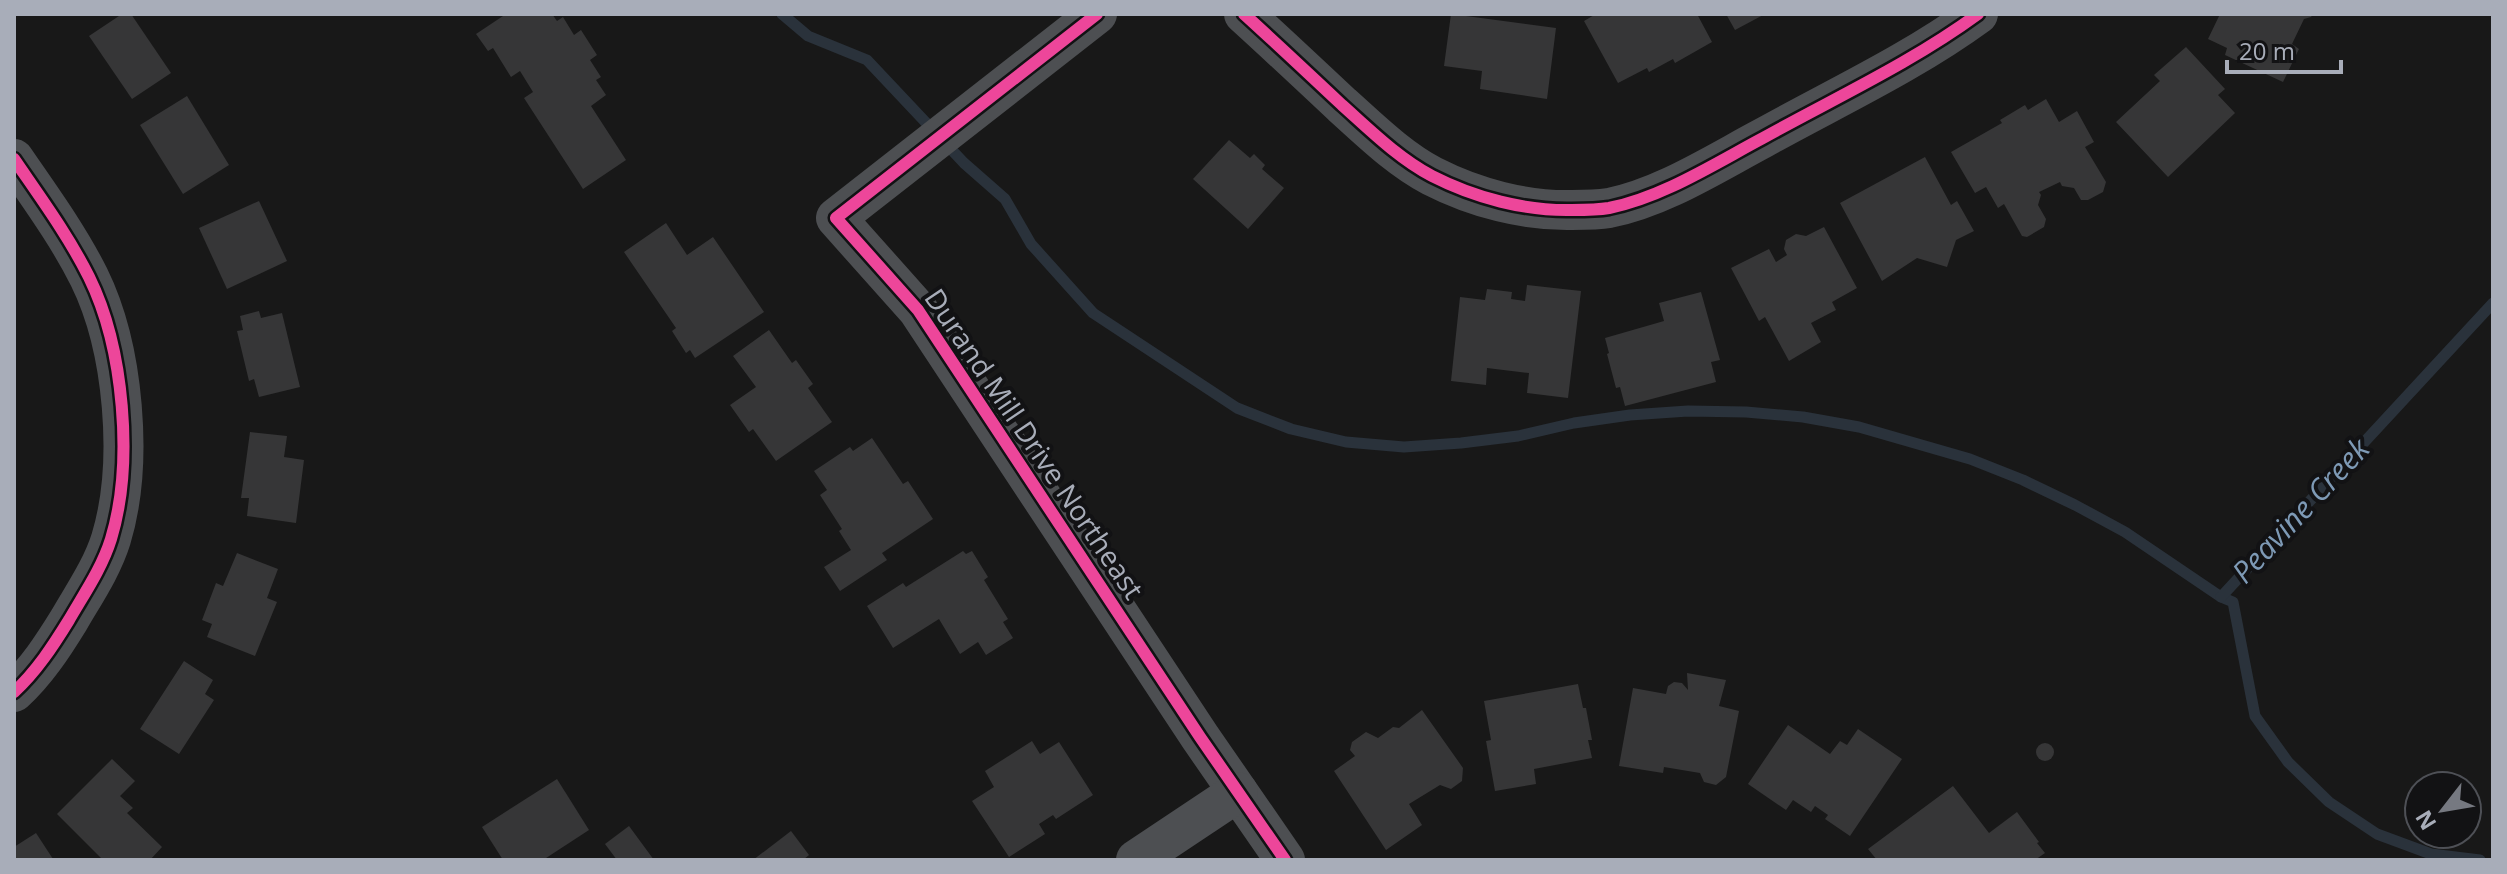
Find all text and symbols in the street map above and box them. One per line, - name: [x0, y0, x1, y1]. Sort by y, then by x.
- scale bar: [2227, 24, 2341, 74]
- text: 20 m: [2239, 34, 2295, 67]
- street label: Durand Mill Drive Northeast: [917, 281, 1153, 606]
- water label: Peavine Creek: [2222, 428, 2379, 591]
- north arrow: [2403, 770, 2483, 850]
- text: N: [2408, 805, 2442, 836]

